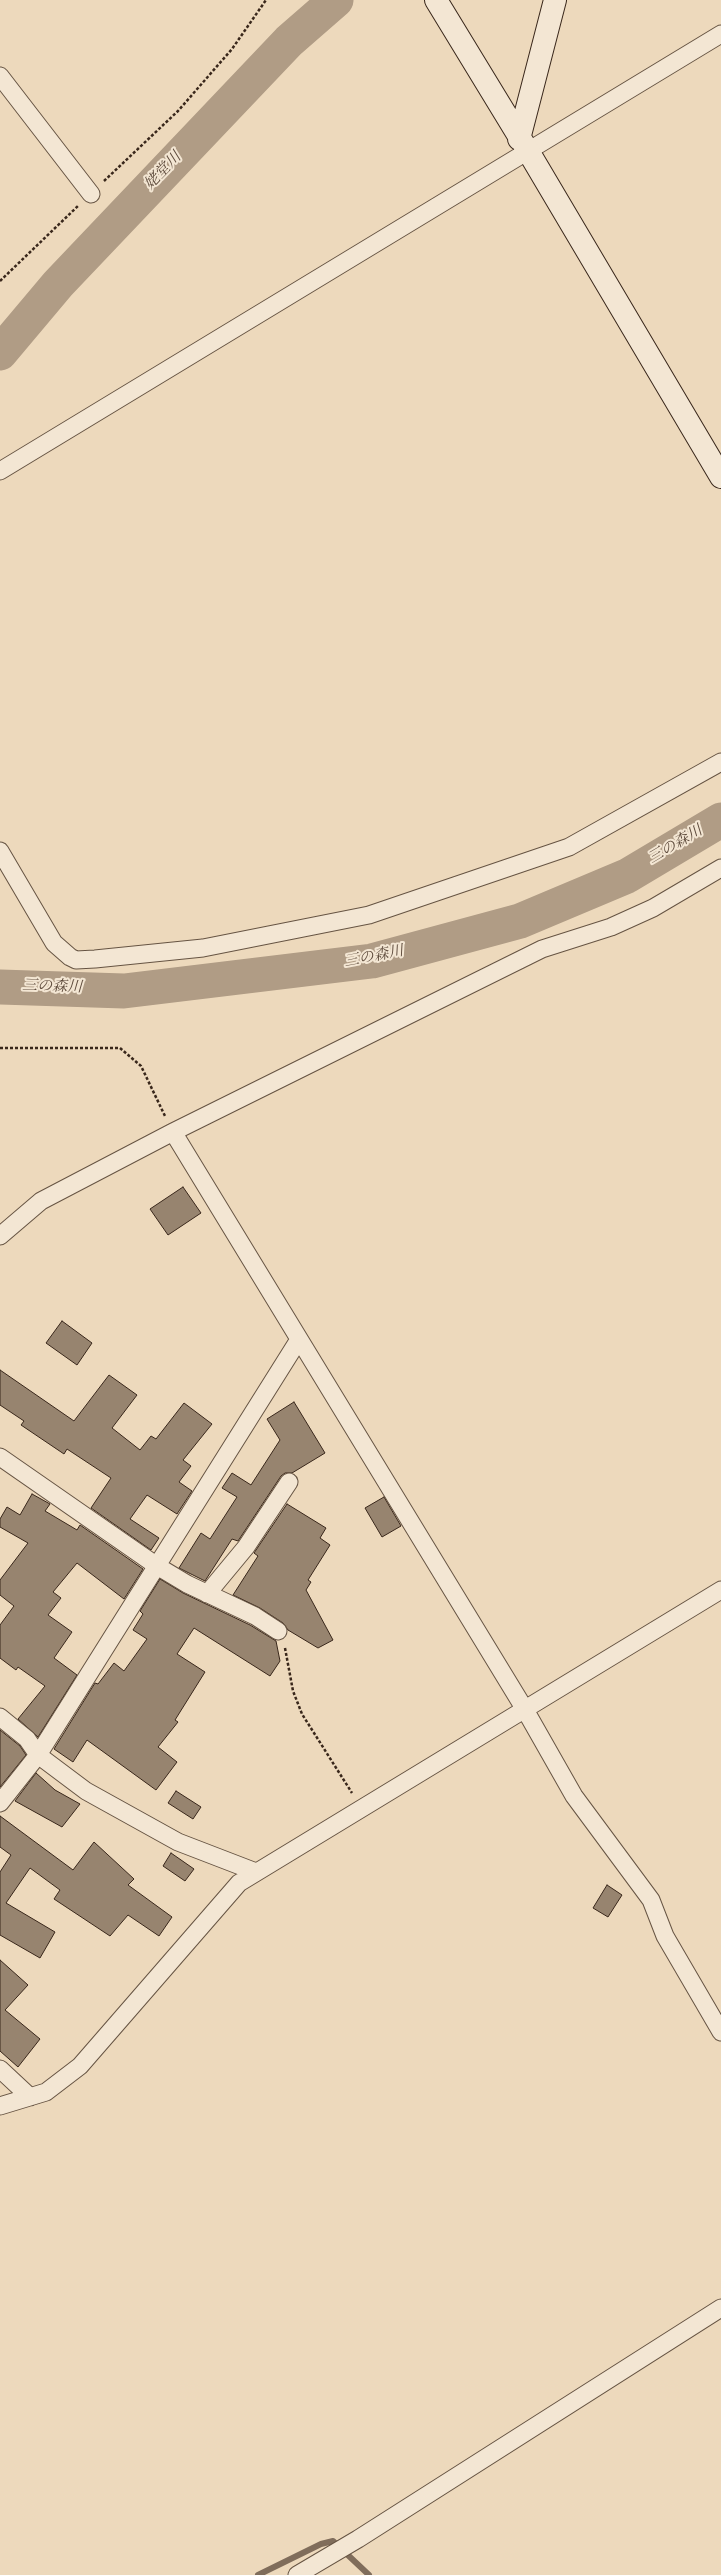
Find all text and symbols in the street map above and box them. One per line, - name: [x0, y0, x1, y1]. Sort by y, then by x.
- water label: 姥堂川: [142, 150, 186, 194]
- water label: 三の森川: [646, 823, 706, 869]
- water label: 三の森川: [343, 943, 405, 973]
- water label: 三の森川: [22, 978, 82, 998]

